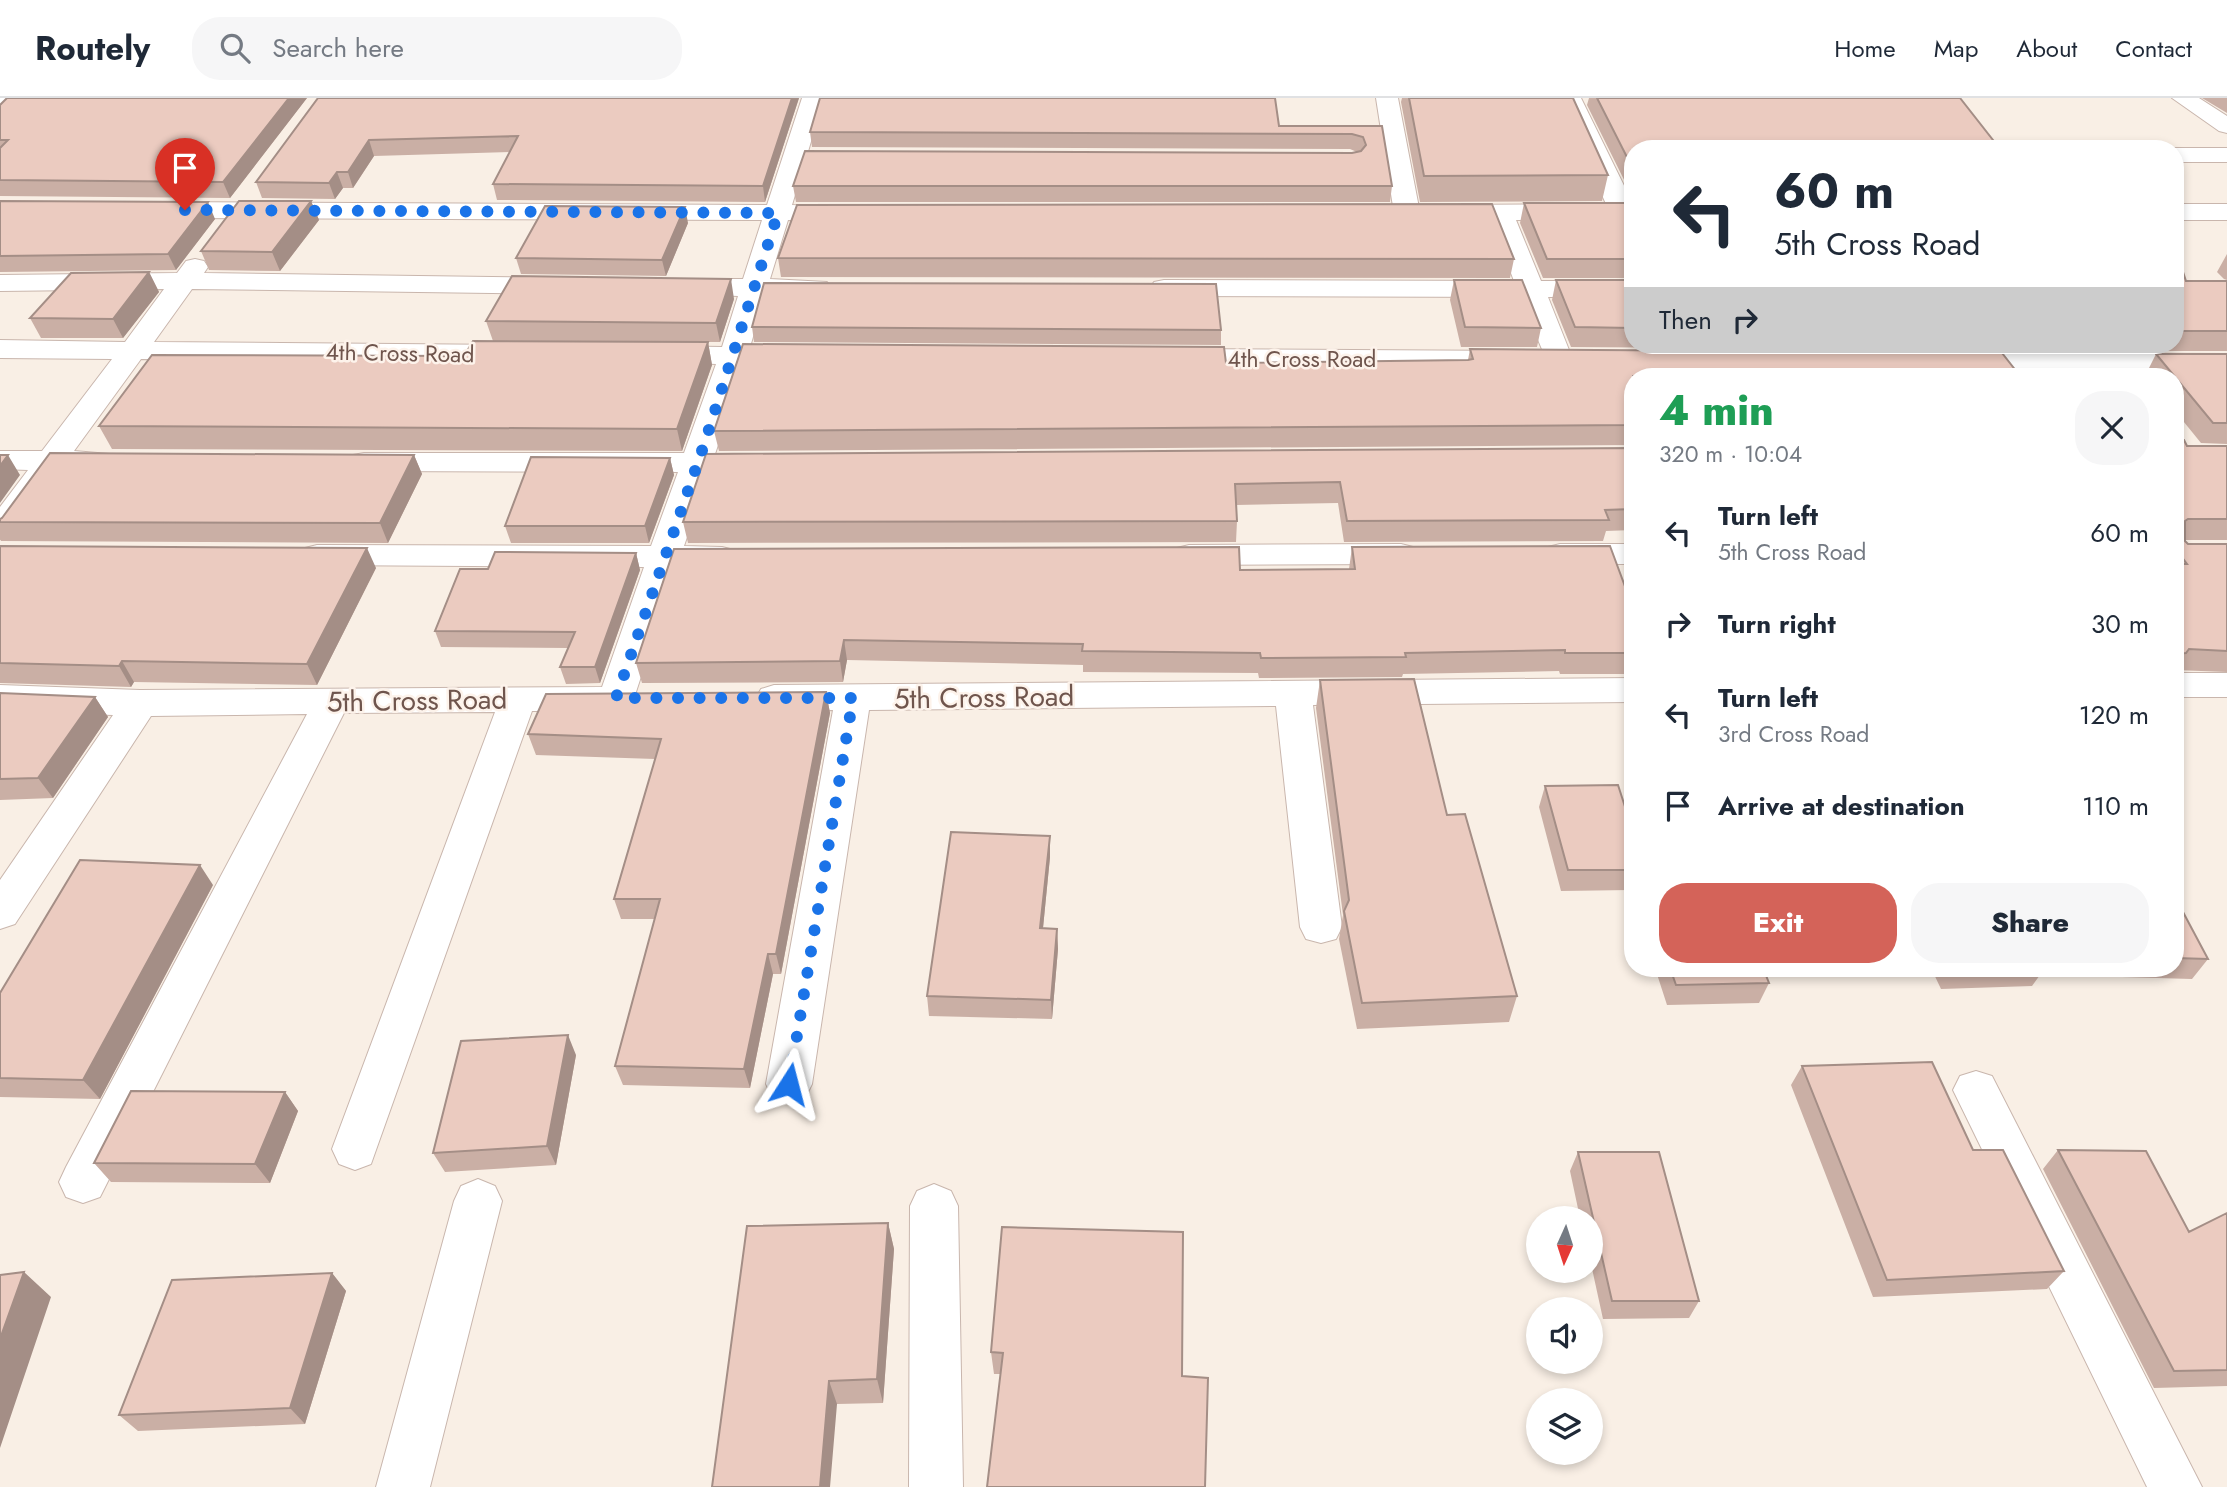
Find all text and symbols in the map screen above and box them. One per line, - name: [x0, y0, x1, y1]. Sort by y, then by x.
- search box: [192, 17, 682, 80]
- text: Routely: [35, 25, 150, 72]
- icon: search: [216, 29, 254, 67]
- text: Search here: [272, 29, 404, 67]
- text: Home: [1834, 31, 1896, 66]
- text: Map: [1934, 31, 1978, 66]
- text: About: [2016, 31, 2077, 66]
- text: Contact: [2115, 31, 2192, 66]
- pin: [155, 138, 215, 210]
- icon: arrive: [166, 149, 204, 187]
- text: 60 m: [1774, 156, 1894, 226]
- icon: left: [1659, 168, 1750, 259]
- text: 5th Cross Road: [1774, 221, 1980, 267]
- text: Then: [1659, 301, 1712, 339]
- icon: right: [1726, 301, 1764, 339]
- street label: 4th Cross Road: [325, 335, 475, 371]
- street label: 4th Cross Road: [1228, 342, 1376, 376]
- text: 4 min: [1659, 380, 1774, 441]
- button: close: [2075, 391, 2149, 465]
- text: 320 m · 10:04: [1659, 437, 1802, 471]
- text: Turn left: [1718, 497, 1818, 535]
- icon: left: [1659, 514, 1697, 552]
- text: 60 m: [2090, 514, 2149, 552]
- text: 5th Cross Road: [1718, 535, 1866, 569]
- icon: right: [1659, 605, 1697, 643]
- text: Turn right: [1718, 605, 1836, 643]
- text: 30 m: [2091, 605, 2149, 643]
- street label: 5th Cross Road: [893, 675, 1075, 720]
- street label: 5th Cross Road: [326, 678, 508, 723]
- text: Turn left: [1718, 679, 1818, 717]
- icon: left: [1659, 696, 1697, 734]
- text: 120 m: [2079, 696, 2149, 734]
- text: 3rd Cross Road: [1718, 717, 1869, 751]
- icon: arrive: [1659, 787, 1697, 825]
- text: Arrive at destination: [1718, 787, 1965, 825]
- text: 110 m: [2082, 787, 2149, 825]
- button: Exit: [1659, 883, 1897, 963]
- button: Share: [1911, 883, 2149, 963]
- position arrow: [752, 1047, 826, 1121]
- north arrow: [1526, 1206, 1603, 1283]
- map controls: [1526, 1206, 1603, 1465]
- button: sound: [1526, 1297, 1603, 1374]
- button: layers: [1526, 1388, 1603, 1465]

